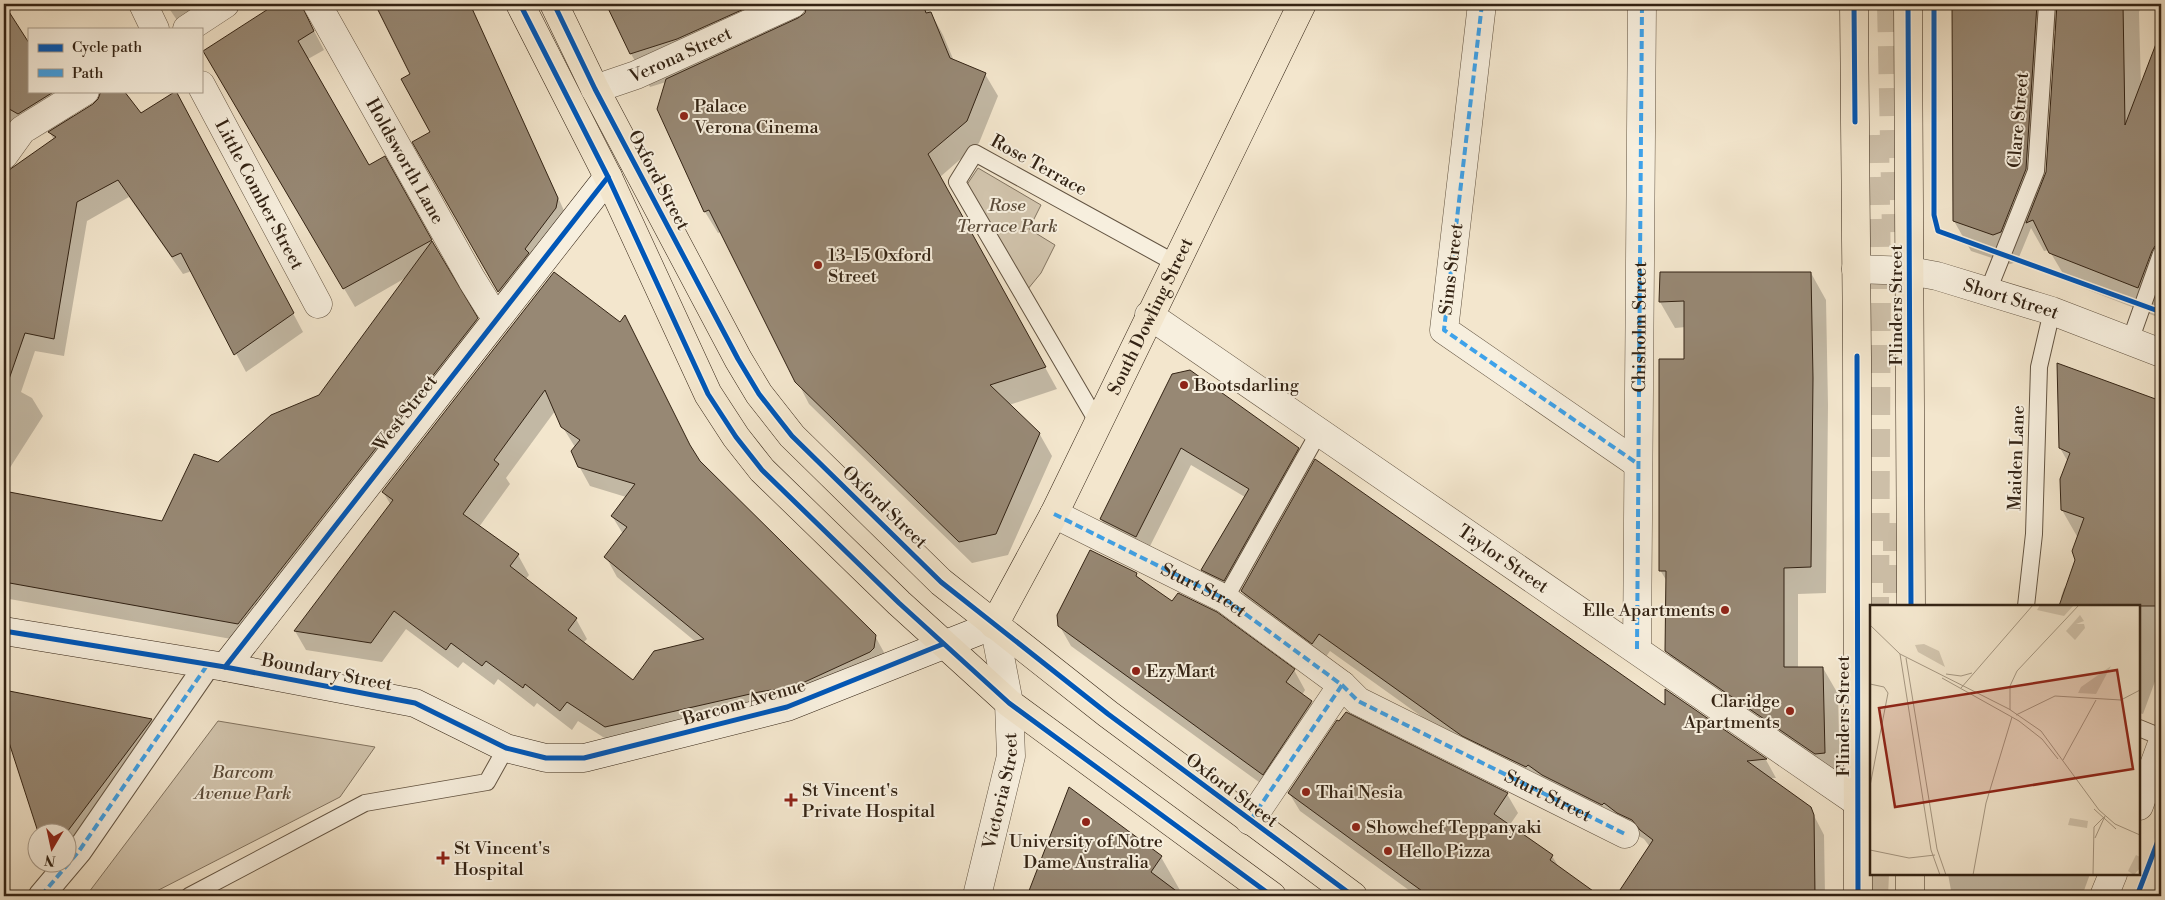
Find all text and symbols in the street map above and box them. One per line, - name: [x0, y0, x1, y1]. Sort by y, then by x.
- street label: Verona Street: [625, 22, 736, 89]
- legend: [28, 28, 202, 92]
- text: Cycle path: [72, 38, 142, 57]
- text: Path: [72, 64, 104, 83]
- street label: Clare Street: [2003, 71, 2034, 169]
- street label: Holdsworth Lane: [360, 94, 449, 228]
- place label: Palace Verona Cinema: [693, 95, 820, 139]
- marker: Palace Verona Cinema: [678, 110, 690, 122]
- street label: Little Comber Street: [210, 116, 309, 274]
- street label: Oxford Street: [623, 126, 695, 235]
- street label: Rose Terrace: [987, 130, 1091, 201]
- park label: Rose Terrace Park: [956, 194, 1058, 238]
- street label: Sims Street: [1434, 221, 1469, 316]
- street label: South Dowling Street: [1103, 234, 1199, 399]
- place label: 13-15 Oxford Street: [828, 244, 932, 288]
- street label: Flinders Street: [1885, 244, 1908, 366]
- marker: 13-15 Oxford Street: [812, 259, 824, 271]
- street label: Chisholm Street: [1628, 261, 1652, 393]
- street label: Short Street: [1961, 274, 2063, 325]
- street label: West Street: [368, 370, 443, 457]
- place label: Bootsdarling: [1193, 374, 1300, 397]
- marker: Bootsdarling: [1178, 379, 1190, 391]
- street label: Maiden Lane: [2003, 405, 2030, 511]
- street label: Oxford Street: [837, 461, 933, 554]
- street label: Taylor Street: [1453, 520, 1553, 599]
- street label: Sturt Street: [1157, 558, 1252, 623]
- place label: Elle Apartments: [1583, 599, 1715, 622]
- marker: Elle Apartments: [1719, 604, 1731, 616]
- inset map: [1870, 605, 2140, 875]
- street label: Boundary Street: [259, 648, 395, 697]
- street label: Flinders Street: [1832, 655, 1855, 777]
- place label: EzyMart: [1146, 660, 1216, 683]
- marker: EzyMart: [1130, 665, 1142, 677]
- street label: Barcom Avenue: [679, 674, 809, 731]
- place label: Claridge Apartments: [1683, 690, 1780, 734]
- marker: Claridge Apartments: [1784, 705, 1796, 717]
- street label: Victoria Street: [978, 731, 1023, 853]
- street label: Oxford Street: [1181, 748, 1283, 833]
- park label: Barcom Avenue Park: [193, 761, 291, 805]
- street label: Sturt Street: [1500, 765, 1596, 828]
- place label: St Vincent's Private Hospital: [802, 779, 936, 823]
- place label: Thai Nesia: [1316, 781, 1404, 804]
- marker: Thai Nesia: [1300, 786, 1312, 798]
- marker: St Vincent's Private Hospital: [784, 793, 798, 807]
- marker: University of Notre Dame Australia: [1080, 816, 1092, 828]
- place label: Showchef Teppanyaki: [1366, 816, 1542, 839]
- marker: Showchef Teppanyaki: [1350, 821, 1362, 833]
- north arrow: [28, 822, 78, 872]
- place label: University of Notre Dame Australia: [1009, 830, 1163, 874]
- place label: St Vincent's Hospital: [454, 837, 550, 881]
- place label: Hello Pizza: [1398, 840, 1492, 863]
- marker: Hello Pizza: [1382, 845, 1394, 857]
- text: N: [43, 850, 57, 870]
- marker: St Vincent's Hospital: [436, 851, 450, 865]

